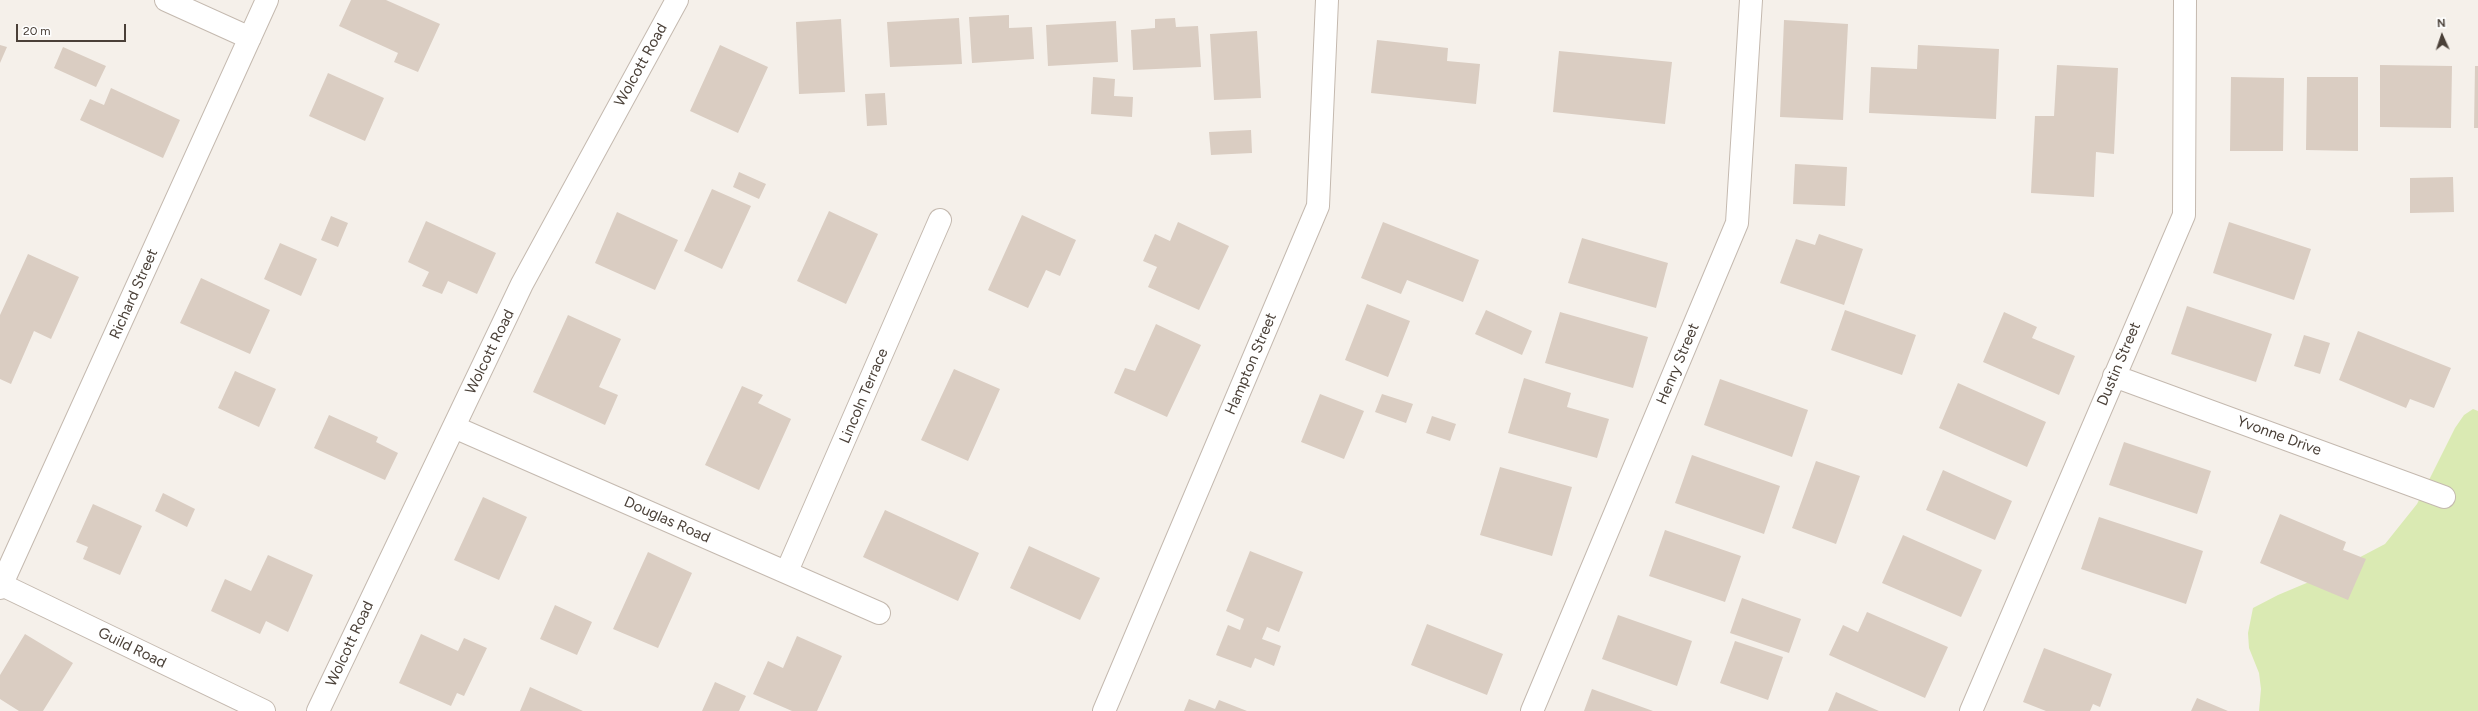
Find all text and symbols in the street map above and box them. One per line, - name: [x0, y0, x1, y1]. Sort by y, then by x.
- scale bar: [18, 16, 128, 42]
- north arrow: [2422, 16, 2462, 56]
- text: N: [2437, 17, 2446, 30]
- street label: Wolcott Road: [611, 20, 671, 110]
- text: 20 m: [23, 24, 51, 38]
- street label: Richard Street: [106, 246, 162, 342]
- street label: Wolcott Road: [462, 307, 518, 397]
- street label: Hampton Street: [1221, 310, 1281, 418]
- street label: Dustin Street: [2093, 320, 2145, 408]
- street label: Henry Street: [1653, 321, 1703, 407]
- street label: Lincoln Terrace: [836, 346, 892, 446]
- street label: Yvonne Drive: [2234, 412, 2324, 460]
- street label: Douglas Road: [621, 493, 713, 547]
- street label: Wolcott Road: [322, 598, 378, 690]
- street label: Guild Road: [95, 624, 169, 672]

